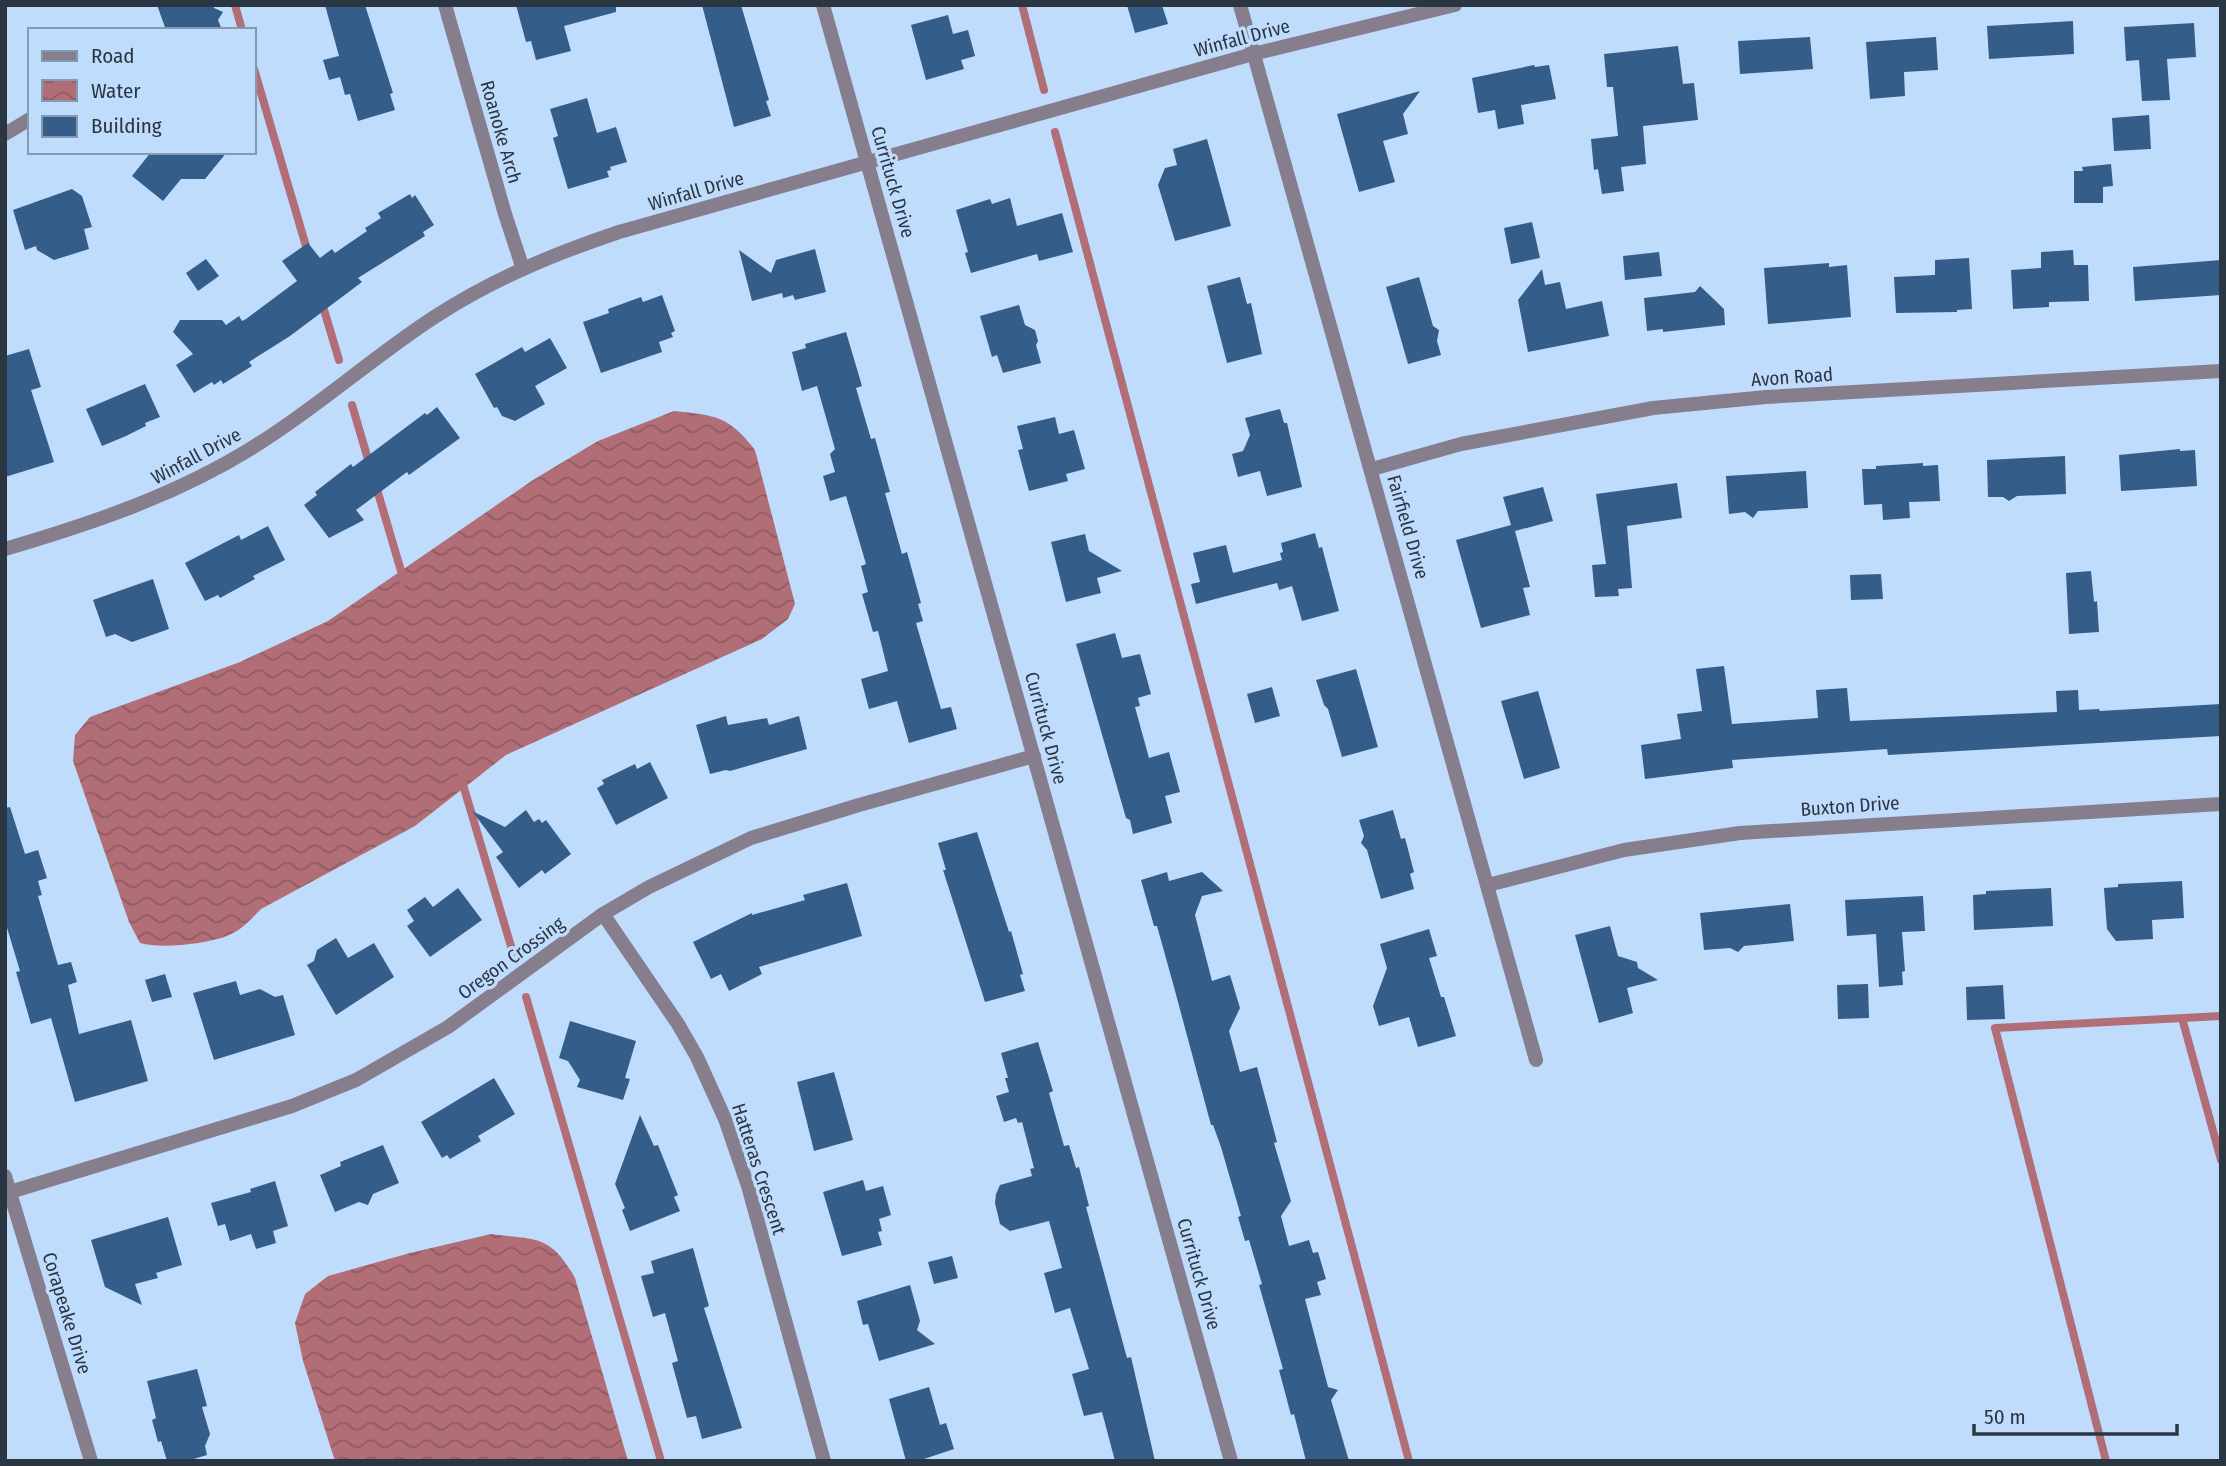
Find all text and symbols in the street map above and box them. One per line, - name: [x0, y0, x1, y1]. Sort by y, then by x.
- street label: Winfall Drive: [1192, 14, 1292, 62]
- legend: [28, 28, 256, 154]
- text: Road: [91, 43, 135, 69]
- text: Water: [91, 78, 141, 104]
- street label: Roanoke Arch: [475, 78, 527, 186]
- text: Building: [91, 113, 162, 139]
- street label: Currituck Drive: [866, 123, 920, 241]
- street label: Winfall Drive: [646, 166, 746, 216]
- street label: Avon Road: [1750, 363, 1834, 391]
- street label: Winfall Drive: [147, 423, 245, 489]
- street label: Fairfield Drive: [1382, 472, 1434, 582]
- street label: Currituck Drive: [1020, 669, 1072, 787]
- street label: Buxton Drive: [1800, 791, 1900, 821]
- street label: Oregon Crossing: [453, 912, 569, 1004]
- street label: Hatteras Crescent: [727, 1101, 791, 1238]
- street label: Currituck Drive: [1172, 1215, 1226, 1333]
- street label: Corapeake Drive: [38, 1249, 96, 1377]
- scale bar: [1974, 1392, 2177, 1436]
- text: 50 m: [1984, 1404, 2026, 1430]

